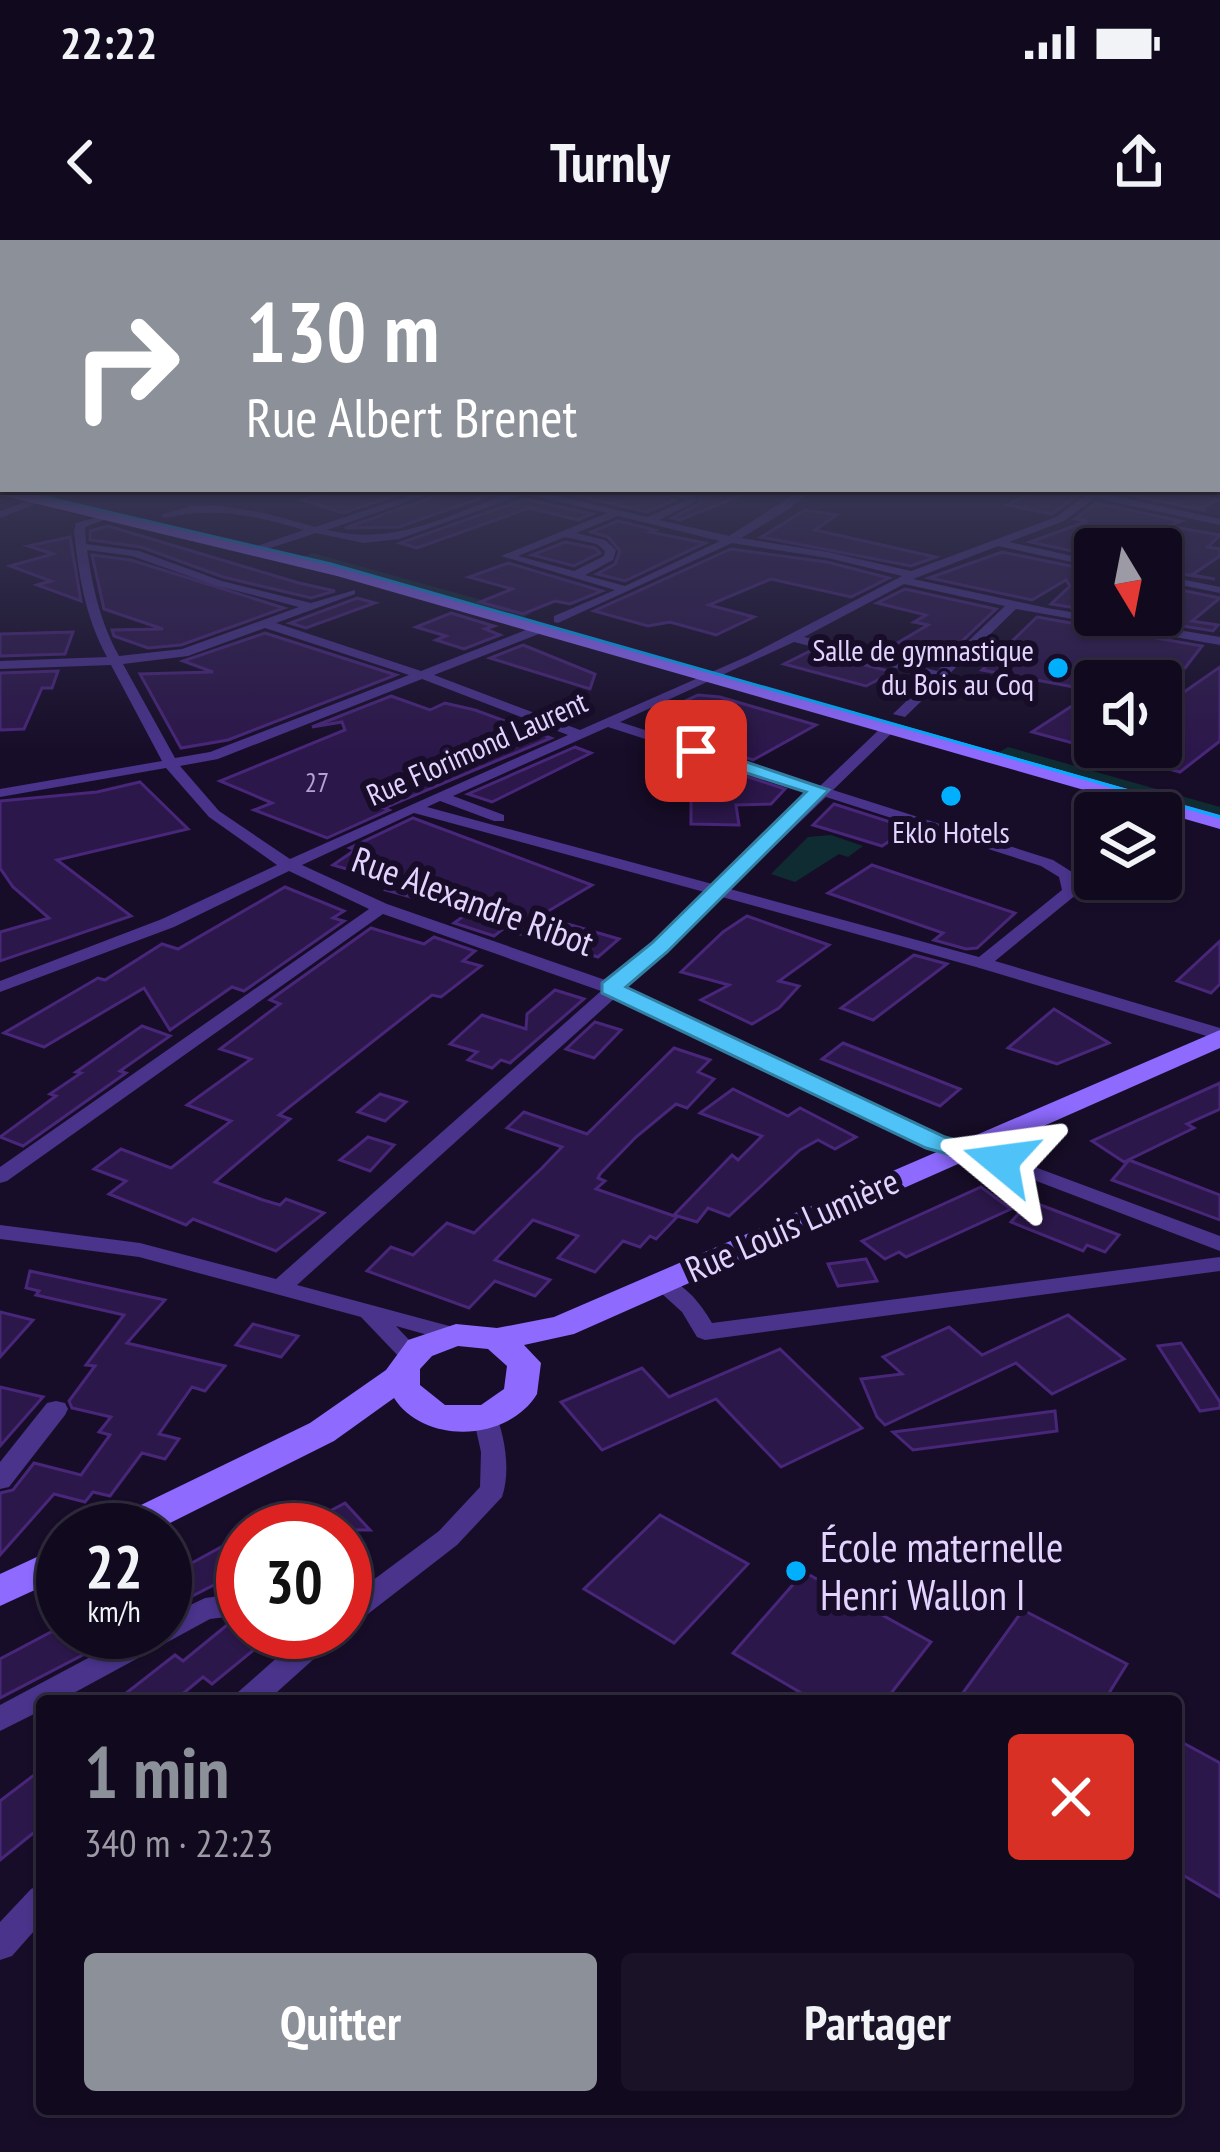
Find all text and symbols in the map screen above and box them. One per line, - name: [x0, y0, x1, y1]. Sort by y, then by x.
- text: 22:22: [60, 13, 157, 71]
- text: Turnly: [550, 127, 670, 197]
- icon: back: [48, 129, 114, 195]
- icon: share: [1106, 129, 1172, 195]
- text: 130 m: [246, 276, 439, 385]
- icon: right: [48, 288, 204, 444]
- text: Rue Albert Brenet: [246, 382, 577, 452]
- north arrow: [1074, 528, 1182, 636]
- map controls: [1074, 528, 1182, 900]
- place label: Salle de gymnastique du Bois au Coq: [812, 630, 1034, 703]
- marker: Salle de gymnastique du Bois au Coq: [1045, 655, 1071, 681]
- button: sound: [1074, 660, 1182, 768]
- street label: Rue Florimond Laurent: [360, 681, 593, 814]
- pin: [645, 700, 747, 802]
- icon: arrive: [663, 718, 729, 784]
- house number: 27: [305, 765, 329, 799]
- marker: Eklo Hotels: [938, 783, 964, 809]
- button: layers: [1074, 792, 1182, 900]
- place label: Eklo Hotels: [892, 812, 1010, 851]
- street label: Rue Alexandre Ribot: [346, 835, 600, 966]
- position arrow: [938, 1098, 1064, 1224]
- street label: Rue Louis Lumière: [678, 1157, 906, 1292]
- speed limit sign: 30: [216, 1503, 372, 1659]
- place label: École maternelle Henri Wallon I: [820, 1519, 1063, 1622]
- text: 22: [85, 1527, 143, 1605]
- marker: École maternelle Henri Wallon I: [783, 1558, 809, 1584]
- text: km/h: [87, 1591, 141, 1630]
- text: 1 min: [84, 1725, 229, 1818]
- button: close: [1008, 1734, 1134, 1860]
- text: 340 m · 22:23: [84, 1817, 273, 1868]
- button: Quitter: [84, 1953, 597, 2091]
- button: Partager: [621, 1953, 1134, 2091]

